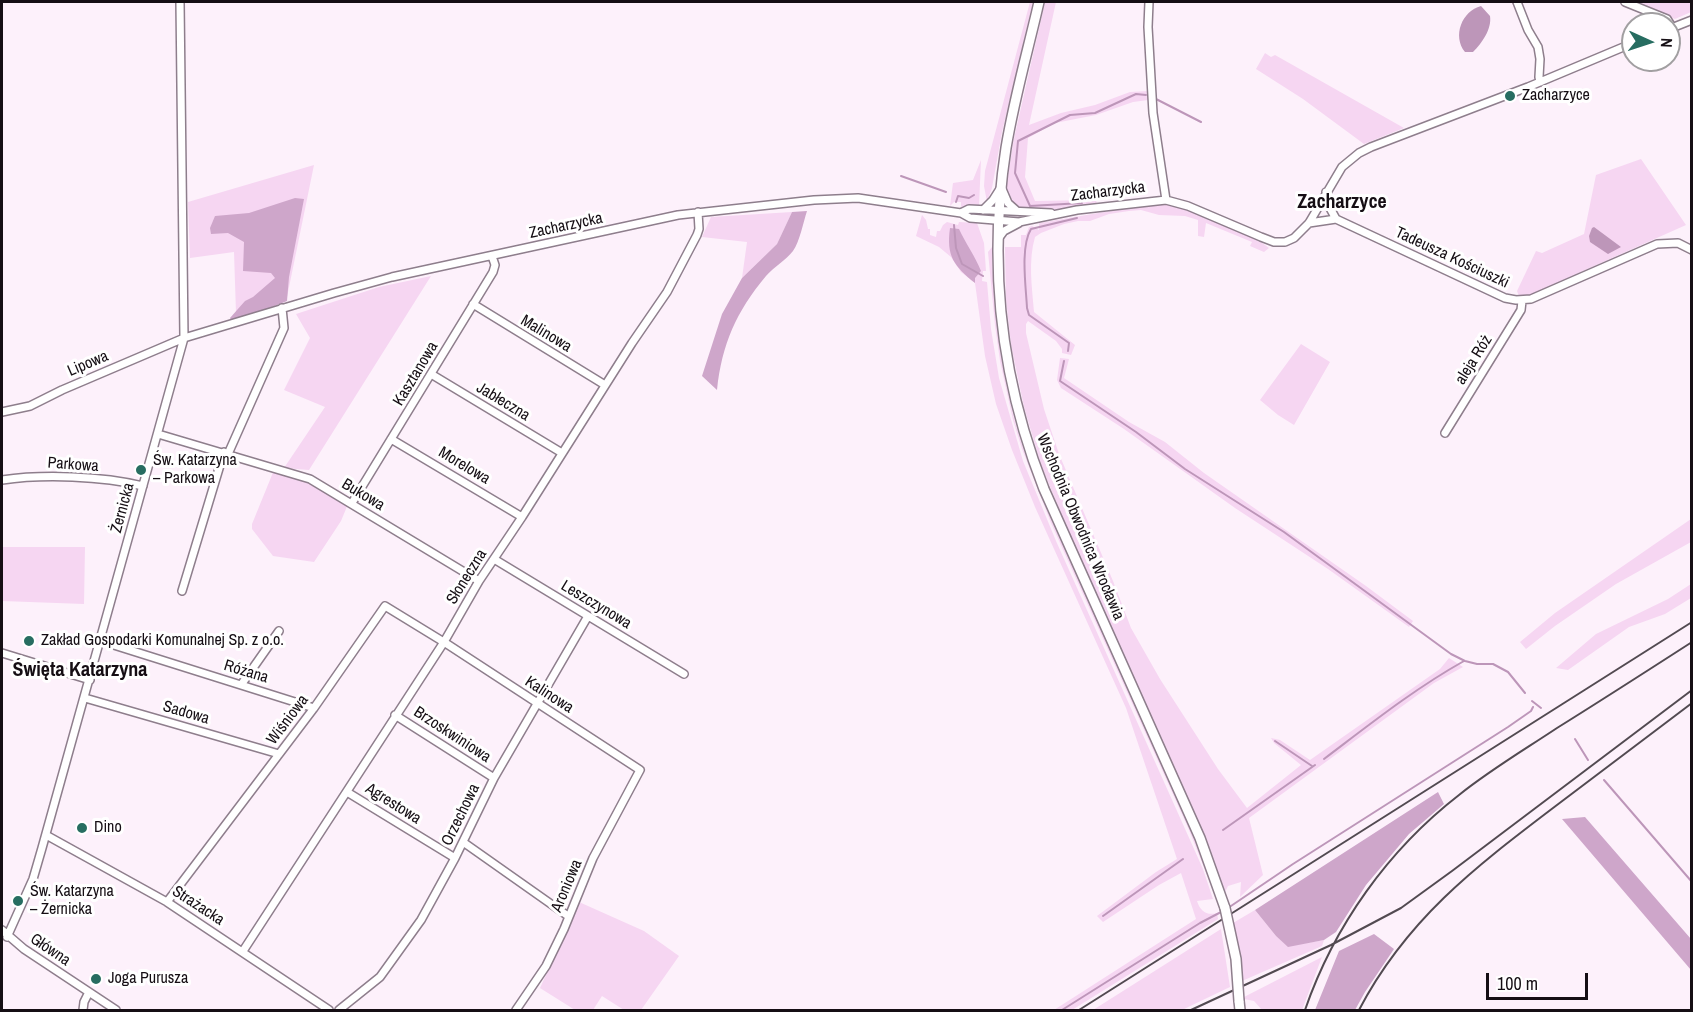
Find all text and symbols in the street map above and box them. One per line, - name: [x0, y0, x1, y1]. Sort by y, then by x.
- north arrow: [1621, 12, 1681, 72]
- text: N: [1656, 38, 1678, 48]
- place label: Zacharzyce: [1522, 86, 1590, 106]
- marker: Zacharzyce: [1503, 89, 1517, 103]
- street label: Zacharzycka: [1070, 178, 1146, 206]
- district label: Zacharzyce: [1297, 191, 1387, 215]
- street label: Zacharzycka: [528, 209, 604, 243]
- street label: Tadeusza Kościuszki: [1392, 223, 1512, 293]
- street label: Malinowa: [517, 311, 575, 357]
- street label: aleja Róż: [1451, 332, 1497, 388]
- street label: Kasztanowa: [389, 338, 443, 410]
- street label: Lipowa: [65, 347, 111, 381]
- street label: Jabłeczna: [473, 379, 533, 425]
- street label: Wschodnia Obwodnica Wrocławia: [1032, 431, 1128, 623]
- street label: Morelowa: [435, 443, 493, 489]
- place label: Św. Katarzyna – Parkowa: [153, 451, 237, 489]
- street label: Parkowa: [47, 454, 99, 476]
- marker: Św. Katarzyna – Parkowa: [134, 463, 148, 477]
- street label: Bukowa: [338, 475, 388, 515]
- street label: Żernicka: [107, 481, 139, 535]
- street label: Słoneczna: [443, 546, 491, 608]
- street label: Leszczynowa: [557, 576, 635, 634]
- place label: Zakład Gospodarki Komunalnej Sp. z o.o.: [41, 631, 284, 651]
- marker: Zakład Gospodarki Komunalnej Sp. z o.o.: [22, 634, 36, 648]
- street label: Różana: [222, 656, 270, 688]
- district label: Święta Katarzyna: [13, 659, 147, 683]
- street label: Kalinowa: [521, 672, 577, 718]
- street label: Wiśniowa: [263, 691, 313, 749]
- street label: Sadowa: [161, 697, 211, 729]
- street label: Brzoskwiniowa: [410, 703, 494, 767]
- street label: Agrestowa: [362, 779, 424, 829]
- street label: Orzechowa: [438, 781, 484, 849]
- place label: Dino: [94, 818, 122, 838]
- marker: Dino: [75, 821, 89, 835]
- street label: Aroniowa: [547, 857, 587, 915]
- place label: Św. Katarzyna – Żernicka: [30, 882, 114, 920]
- street label: Strażacka: [168, 882, 228, 930]
- marker: Św. Katarzyna – Żernicka: [11, 894, 25, 908]
- street label: Główna: [26, 930, 74, 970]
- scale bar: [1489, 961, 1591, 999]
- place label: Joga Purusza: [108, 969, 188, 989]
- text: 100 m: [1497, 971, 1538, 996]
- marker: Joga Purusza: [89, 972, 103, 986]

